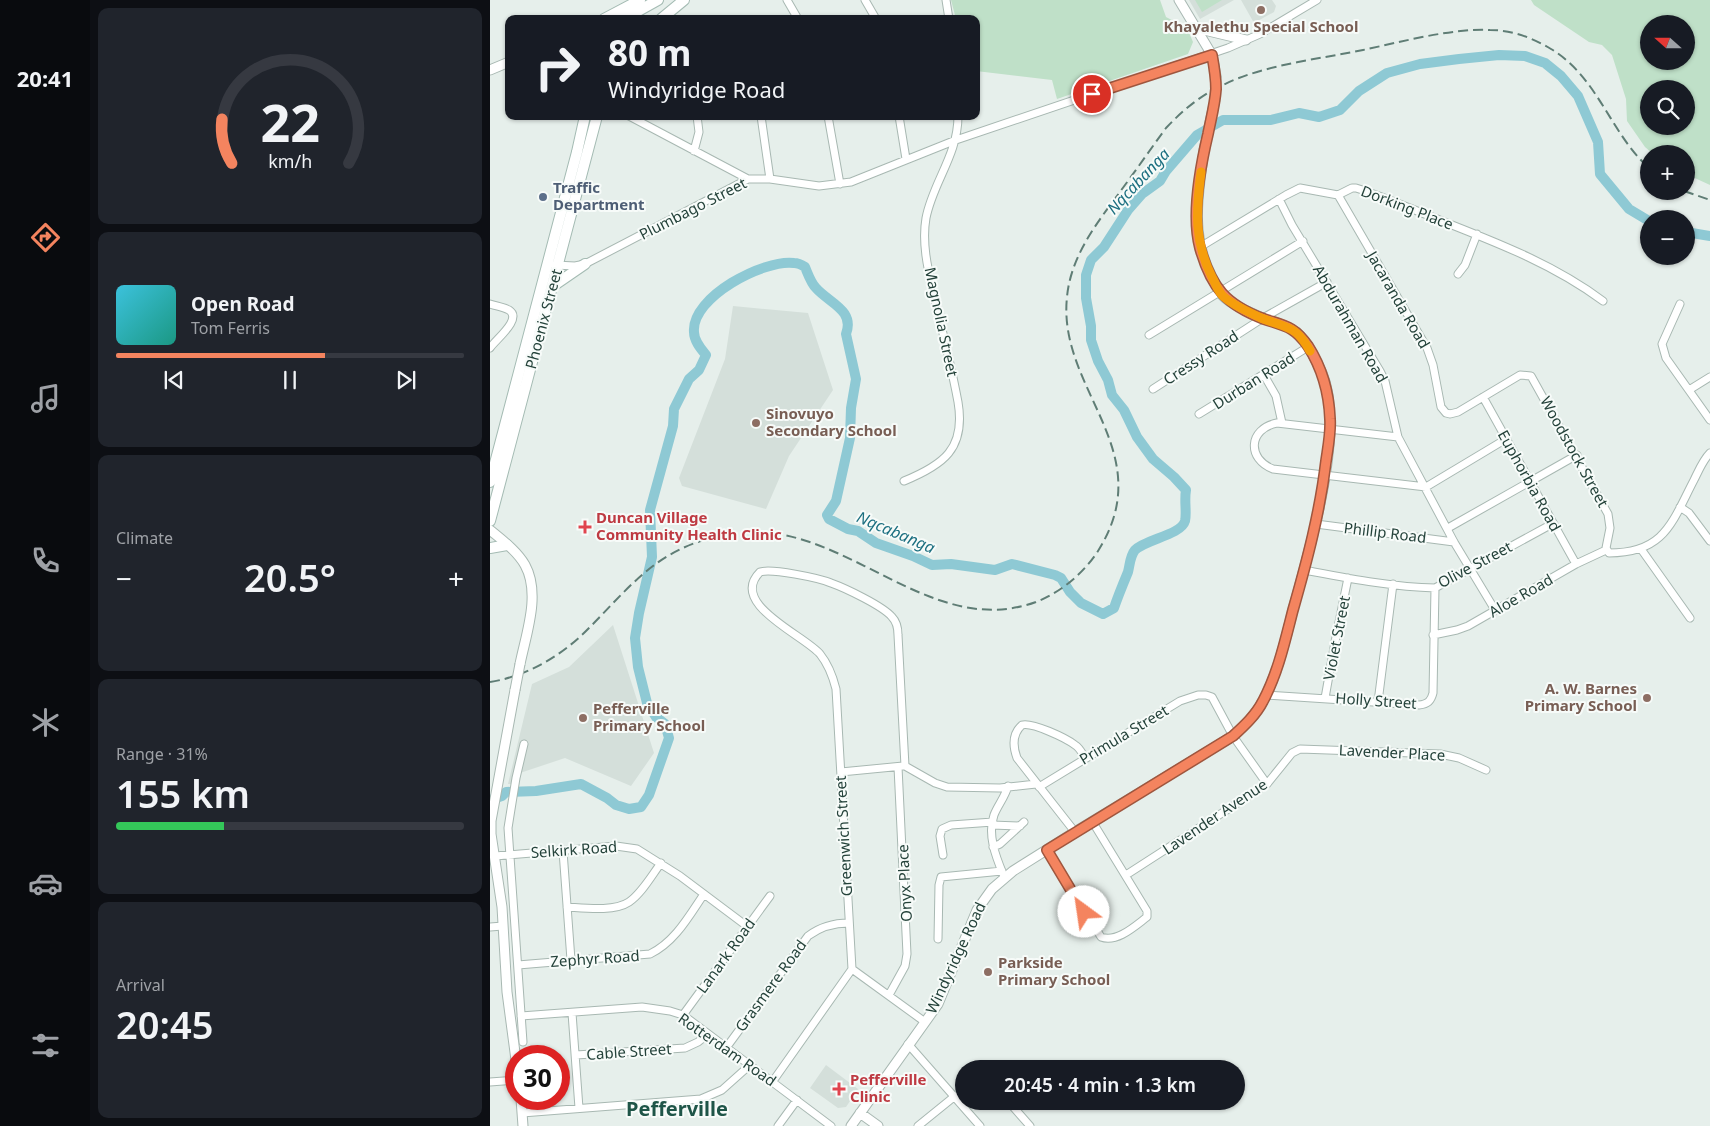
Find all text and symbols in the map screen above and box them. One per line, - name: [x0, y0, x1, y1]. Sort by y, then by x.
- marker: Khayalethu Special School: [1255, 4, 1267, 16]
- north arrow: [1640, 15, 1695, 70]
- map controls: [1640, 15, 1695, 265]
- place label: Khayalethu Special School: [1164, 16, 1358, 36]
- text: 80 m: [608, 29, 691, 76]
- icon: right: [525, 35, 590, 100]
- text: 20:41: [17, 63, 73, 93]
- pin: [1071, 73, 1113, 115]
- text: Windyridge Road: [608, 74, 785, 104]
- icon: arrive: [1078, 80, 1106, 108]
- button: search: [1640, 80, 1695, 135]
- text: 22: [260, 86, 320, 157]
- water label: Nqcabanga: [1102, 143, 1174, 219]
- button: +: [1640, 145, 1695, 200]
- text: km/h: [268, 149, 312, 173]
- street label: Plumbago Street: [635, 172, 750, 244]
- place label: Traffic Department: [553, 177, 645, 214]
- street label: Dorking Place: [1358, 180, 1456, 234]
- marker: Traffic Department: [537, 191, 549, 203]
- button: −: [1640, 210, 1695, 265]
- icon: directions: [28, 220, 63, 255]
- street label: Jacaranda Road: [1362, 245, 1435, 352]
- street label: Abdurahman Road: [1309, 261, 1393, 386]
- street label: Magnolia Street: [921, 265, 963, 379]
- street label: Phoenix Street: [520, 266, 566, 371]
- text: Open Road: [191, 291, 294, 317]
- text: Tom Ferris: [191, 317, 270, 339]
- street label: Cressy Road: [1159, 325, 1242, 389]
- street label: Durban Road: [1209, 347, 1298, 413]
- icon: previous: [160, 366, 188, 394]
- icon: pause: [276, 366, 304, 394]
- icon: next: [392, 366, 420, 394]
- icon: music: [28, 381, 63, 416]
- street label: Woodstock Street: [1536, 393, 1614, 511]
- place label: Sinovuyo Secondary School: [766, 403, 897, 440]
- marker: Sinovuyo Secondary School: [750, 417, 762, 429]
- street label: Euphorbia Road: [1494, 426, 1566, 535]
- water label: Nqcabanga: [854, 506, 938, 558]
- place label: Duncan Village Community Health Clinic: [596, 507, 782, 544]
- street label: Phillip Road: [1343, 517, 1428, 547]
- marker: Duncan Village Community Health Clinic: [578, 520, 592, 534]
- text: Climate: [116, 527, 173, 549]
- street label: Olive Street: [1434, 536, 1516, 592]
- icon: phone: [28, 543, 63, 578]
- text: 20.5°: [244, 551, 336, 603]
- text: −: [116, 559, 132, 597]
- text: +: [448, 559, 464, 597]
- street label: Aloe Road: [1485, 569, 1556, 622]
- street label: Violet Street: [1318, 593, 1354, 682]
- place label: A. W. Barnes Primary School: [1525, 678, 1637, 715]
- street label: Holly Street: [1335, 687, 1418, 713]
- marker: A. W. Barnes Primary School: [1641, 692, 1653, 704]
- place label: Pefferville Primary School: [593, 698, 705, 735]
- street label: Primula Street: [1075, 699, 1172, 769]
- icon: climate: [28, 705, 63, 740]
- marker: Pefferville Primary School: [577, 712, 589, 724]
- street label: Lavender Place: [1338, 739, 1446, 765]
- text: Range · 31%: [116, 743, 208, 765]
- text: 155 km: [116, 767, 250, 819]
- street label: Lavender Avenue: [1158, 774, 1271, 859]
- street label: Greenwich Street: [830, 775, 856, 897]
- street label: Selkirk Road: [530, 836, 618, 862]
- street label: Onyx Place: [892, 844, 916, 922]
- icon: car: [28, 866, 63, 901]
- position arrow: [1057, 885, 1109, 937]
- street label: Windyridge Road: [920, 899, 990, 1017]
- street label: Lanark Road: [691, 914, 759, 997]
- street label: Grasmere Road: [730, 935, 810, 1035]
- street label: Zephyr Road: [550, 945, 640, 971]
- place label: Parkside Primary School: [998, 952, 1110, 989]
- marker: Parkside Primary School: [982, 966, 994, 978]
- text: Arrival: [116, 974, 165, 996]
- text: 20:45: [116, 998, 213, 1050]
- street label: Rotterdam Road: [675, 1008, 780, 1090]
- icon: filters: [28, 1028, 63, 1063]
- street label: Cable Street: [586, 1038, 673, 1064]
- speed limit sign: 30: [505, 1045, 570, 1110]
- place label: Pefferville Clinic: [850, 1069, 927, 1106]
- text: 20:45 · 4 min · 1.3 km: [1004, 1072, 1196, 1098]
- marker: Pefferville Clinic: [832, 1082, 846, 1096]
- district label: Pefferville: [626, 1095, 728, 1122]

